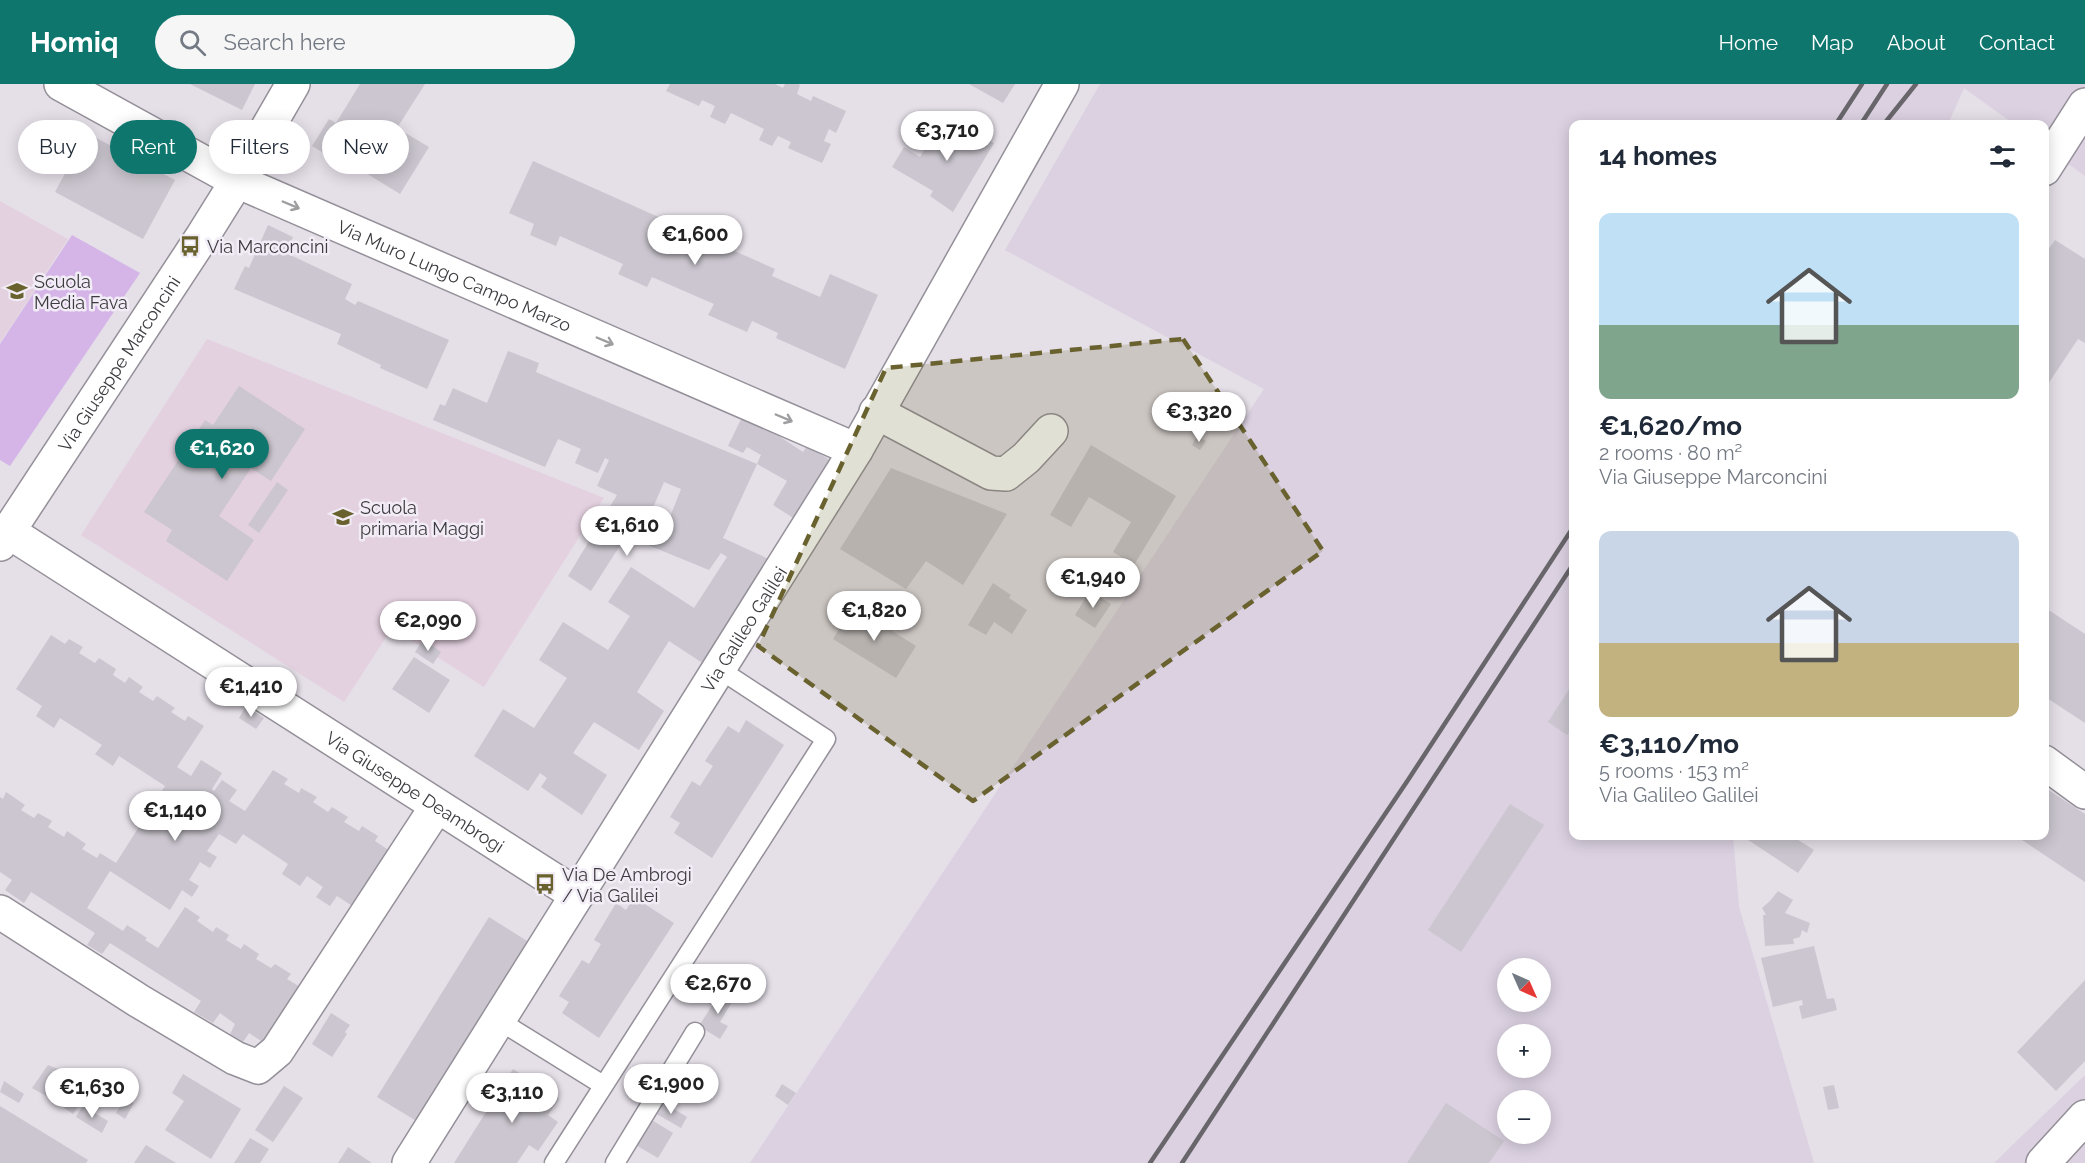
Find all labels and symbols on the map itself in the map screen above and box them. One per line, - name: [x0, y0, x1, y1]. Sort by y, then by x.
- pin: €3,710: [898, 111, 996, 162]
- one-way arrow: [282, 200, 300, 211]
- street label: Via Muro Lungo Campo Marzo: [334, 215, 575, 336]
- pin: €1,600: [646, 215, 744, 266]
- bus stop icon: Via Marconcini: [178, 234, 202, 258]
- place label: Via Marconcini: [207, 236, 328, 257]
- place label: Scuola Media Fava: [34, 271, 128, 313]
- street label: Via Giuseppe Marconcini: [53, 272, 184, 455]
- school or university icon: Scuola Media Fava: [5, 279, 29, 303]
- one-way arrow: [595, 335, 613, 347]
- pin: €3,320: [1150, 392, 1248, 443]
- one-way arrow: [774, 413, 792, 424]
- pin: €1,620: [173, 429, 271, 480]
- place label: Scuola primaria Maggi: [360, 497, 484, 539]
- school or university icon: Scuola primaria Maggi: [331, 505, 355, 529]
- pin: €1,610: [578, 506, 676, 557]
- pin: €1,940: [1044, 558, 1142, 609]
- street label: Via Galileo Galilei: [697, 563, 791, 696]
- pin: €1,820: [825, 591, 923, 642]
- pin: €2,090: [379, 601, 477, 652]
- pin: €1,410: [202, 667, 300, 718]
- street label: Via Giuseppe Deambrogi: [322, 727, 508, 856]
- pin: €1,140: [126, 791, 224, 842]
- place label: Via De Ambrogi / Via Galilei: [562, 864, 692, 906]
- bus stop icon: Via De Ambrogi / Via Galilei: [533, 872, 557, 896]
- north arrow: [1497, 958, 1551, 1012]
- pin: €2,670: [669, 964, 767, 1015]
- pin: €1,900: [622, 1064, 720, 1115]
- pin: €1,630: [43, 1068, 141, 1119]
- pin: €3,110: [463, 1073, 561, 1124]

